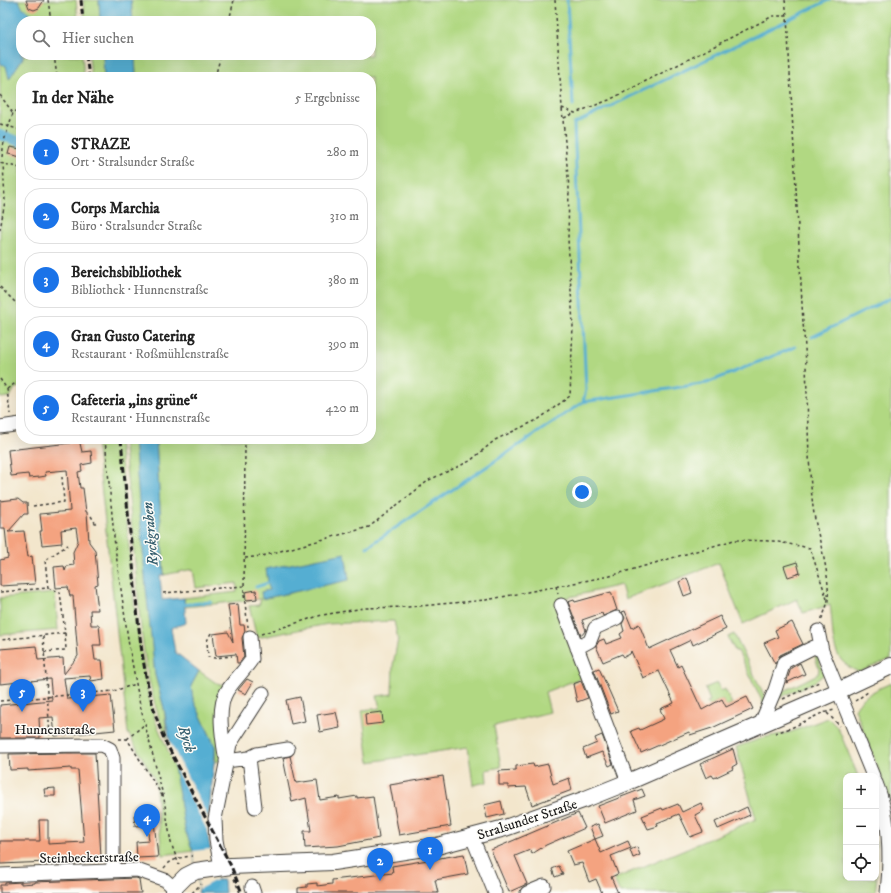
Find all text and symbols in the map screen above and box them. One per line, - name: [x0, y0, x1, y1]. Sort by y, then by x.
- search box: [16, 16, 376, 60]
- icon: search: [30, 27, 52, 49]
- text: Hier suchen: [62, 29, 134, 48]
- text: In der Nähe: [32, 87, 114, 109]
- text: 5 Ergebnisse: [295, 90, 360, 106]
- text: STRAZE: [71, 135, 130, 154]
- text: 1: [44, 144, 48, 160]
- text: 280 m: [327, 144, 359, 160]
- text: Ort · Stralsunder Straße: [71, 154, 195, 170]
- text: Corps Marchia: [71, 199, 160, 218]
- text: 2: [43, 208, 49, 224]
- text: 310 m: [330, 208, 359, 224]
- text: Büro · Stralsunder Straße: [71, 218, 202, 234]
- text: Bereichsbibliothek: [71, 263, 181, 282]
- text: 3: [44, 272, 48, 288]
- text: 380 m: [328, 272, 359, 288]
- text: Bibliothek · Hunnenstraße: [71, 282, 208, 298]
- text: Gran Gusto Catering: [71, 327, 195, 346]
- text: 4: [42, 336, 50, 352]
- text: 390 m: [328, 336, 359, 352]
- text: Restaurant · Roßmühlenstraße: [71, 346, 229, 362]
- text: Cafeteria „ins grüne“: [71, 391, 197, 410]
- text: 5: [43, 400, 49, 416]
- text: 420 m: [326, 400, 359, 416]
- text: Restaurant · Hunnenstraße: [71, 410, 210, 426]
- your location: [572, 482, 592, 502]
- water label: Ryckgraben: [138, 501, 163, 568]
- pin: 5: [9, 679, 35, 712]
- pin: 3: [70, 679, 96, 712]
- street label: Hunnenstraße: [15, 721, 95, 739]
- water label: Ryck: [173, 723, 200, 755]
- map controls: [843, 773, 879, 881]
- button: +: [843, 773, 879, 809]
- street label: Stralsunder Straße: [475, 795, 580, 845]
- pin: 4: [134, 804, 160, 837]
- button: −: [843, 809, 879, 845]
- pin: 1: [417, 837, 443, 870]
- button: locate: [843, 845, 879, 881]
- street label: Steinbeckerstraße: [39, 848, 139, 868]
- pin: 2: [367, 848, 393, 881]

